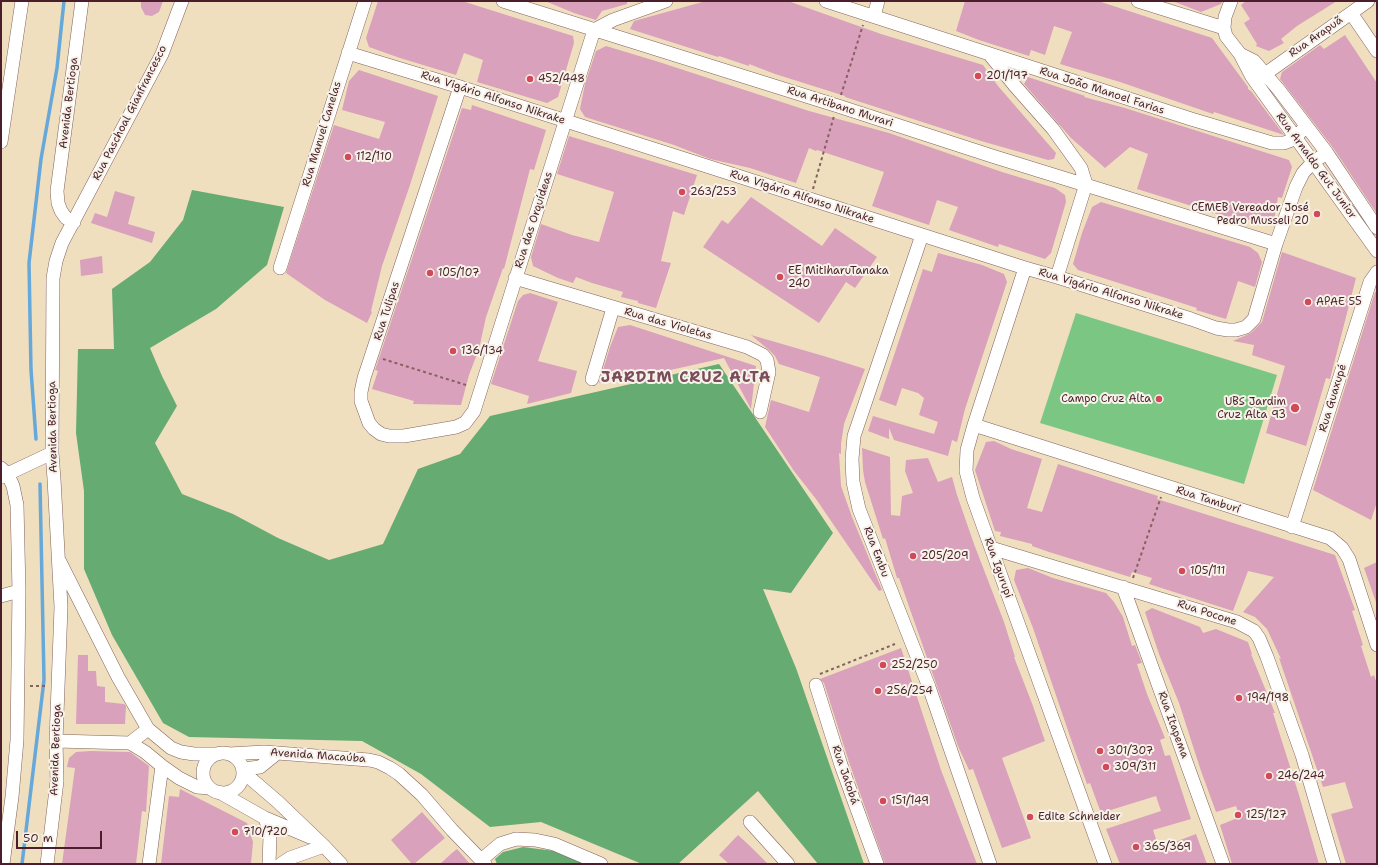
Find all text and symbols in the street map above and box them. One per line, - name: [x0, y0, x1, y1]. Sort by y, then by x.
- street label: Rua Arapuã: [1287, 14, 1345, 60]
- street label: Rua Paschoal Gianfrancesco: [90, 43, 170, 183]
- street label: Avenida Bertioga: [57, 57, 81, 149]
- street label: Rua João Manoel Farias: [1038, 65, 1166, 117]
- street label: Rua Vigário Alfonso Nikrake: [419, 68, 567, 128]
- place label: 201/197: [986, 69, 1028, 83]
- marker: 201/197: [973, 71, 983, 81]
- place label: 452/448: [538, 72, 585, 86]
- marker: 452/448: [525, 74, 535, 84]
- street label: Rua Manuel Canelas: [300, 80, 344, 188]
- street label: Rua Artibano Murari: [785, 84, 895, 130]
- street label: Rua Arnaldo Gut Junior: [1273, 110, 1359, 222]
- place label: 112/110: [356, 150, 392, 164]
- marker: 112/110: [343, 152, 353, 162]
- street label: Rua Vigário Alfonso Nikrake: [728, 167, 876, 227]
- street label: Rua das Orquídeas: [512, 170, 556, 270]
- place label: 263/253: [690, 185, 737, 199]
- marker: 263/253: [677, 187, 687, 197]
- place label: CEMEB Vereador José Pedro Musseli 20: [1191, 201, 1309, 227]
- marker: CEMEB Vereador José Pedro Musseli 20: [1312, 209, 1322, 219]
- place label: EE MitiharuTanaka 240: [788, 264, 889, 290]
- place label: 105/107: [438, 266, 479, 280]
- street label: Rua Vigário Alfonso Nikrake: [1037, 266, 1185, 322]
- marker: 105/107: [425, 268, 435, 278]
- marker: EE MitiharuTanaka 240: [775, 272, 785, 282]
- street label: Rua Tulipas: [371, 280, 403, 342]
- place label: APAE 55: [1316, 295, 1362, 309]
- marker: APAE 55: [1303, 297, 1313, 307]
- street label: Rua das Violetas: [623, 305, 713, 343]
- place label: 136/134: [461, 344, 503, 358]
- marker: 136/134: [448, 346, 458, 356]
- street label: Rua Guaxupé: [1316, 363, 1350, 433]
- district label: JARDIM CRUZ ALTA: [601, 369, 771, 387]
- street label: Avenida Bertioga: [46, 381, 60, 473]
- place label: Campo Cruz Alta: [1061, 392, 1151, 406]
- marker: Campo Cruz Alta: [1154, 394, 1164, 404]
- place label: UBS Jardim Cruz Alta 93: [1217, 395, 1286, 421]
- marker: UBS Jardim Cruz Alta 93: [1289, 402, 1301, 414]
- street label: Rua Tamburí: [1174, 483, 1242, 517]
- street label: Rua Embu: [860, 525, 892, 579]
- street label: Rua Igurupi: [981, 536, 1015, 600]
- place label: 205/209: [921, 549, 969, 563]
- marker: 205/209: [908, 551, 918, 561]
- place label: 105/111: [1190, 564, 1225, 578]
- marker: 105/111: [1177, 566, 1187, 576]
- street label: Rua Pocone: [1176, 597, 1238, 629]
- place label: 252/250: [891, 658, 938, 672]
- marker: 252/250: [878, 660, 888, 670]
- place label: 256/254: [886, 684, 933, 698]
- marker: 256/254: [873, 686, 883, 696]
- street label: Rua Itapema: [1155, 690, 1191, 760]
- place label: 194/198: [1247, 691, 1289, 705]
- marker: 194/198: [1234, 693, 1244, 703]
- street label: Avenida Bertioga: [48, 704, 64, 796]
- street label: Rua Jatobá: [829, 744, 861, 806]
- place label: 301/307: [1108, 744, 1153, 758]
- street label: Avenida Macaúba: [270, 746, 366, 766]
- marker: 301/307: [1095, 746, 1105, 756]
- place label: 309/311: [1114, 760, 1156, 774]
- marker: 309/311: [1101, 762, 1111, 772]
- place label: 246/244: [1277, 769, 1325, 783]
- marker: 246/244: [1264, 771, 1274, 781]
- place label: 151/149: [891, 794, 929, 808]
- marker: 151/149: [878, 796, 888, 806]
- place label: 125/127: [1246, 808, 1287, 822]
- place label: Edite Schneider: [1038, 810, 1121, 824]
- marker: 125/127: [1233, 810, 1243, 820]
- marker: Edite Schneider: [1025, 812, 1035, 822]
- scale bar: [18, 823, 104, 849]
- place label: 710/720: [243, 825, 288, 839]
- marker: 710/720: [230, 827, 240, 837]
- text: 50 m: [23, 830, 53, 846]
- place label: 365/369: [1144, 840, 1191, 854]
- marker: 365/369: [1131, 842, 1141, 852]

